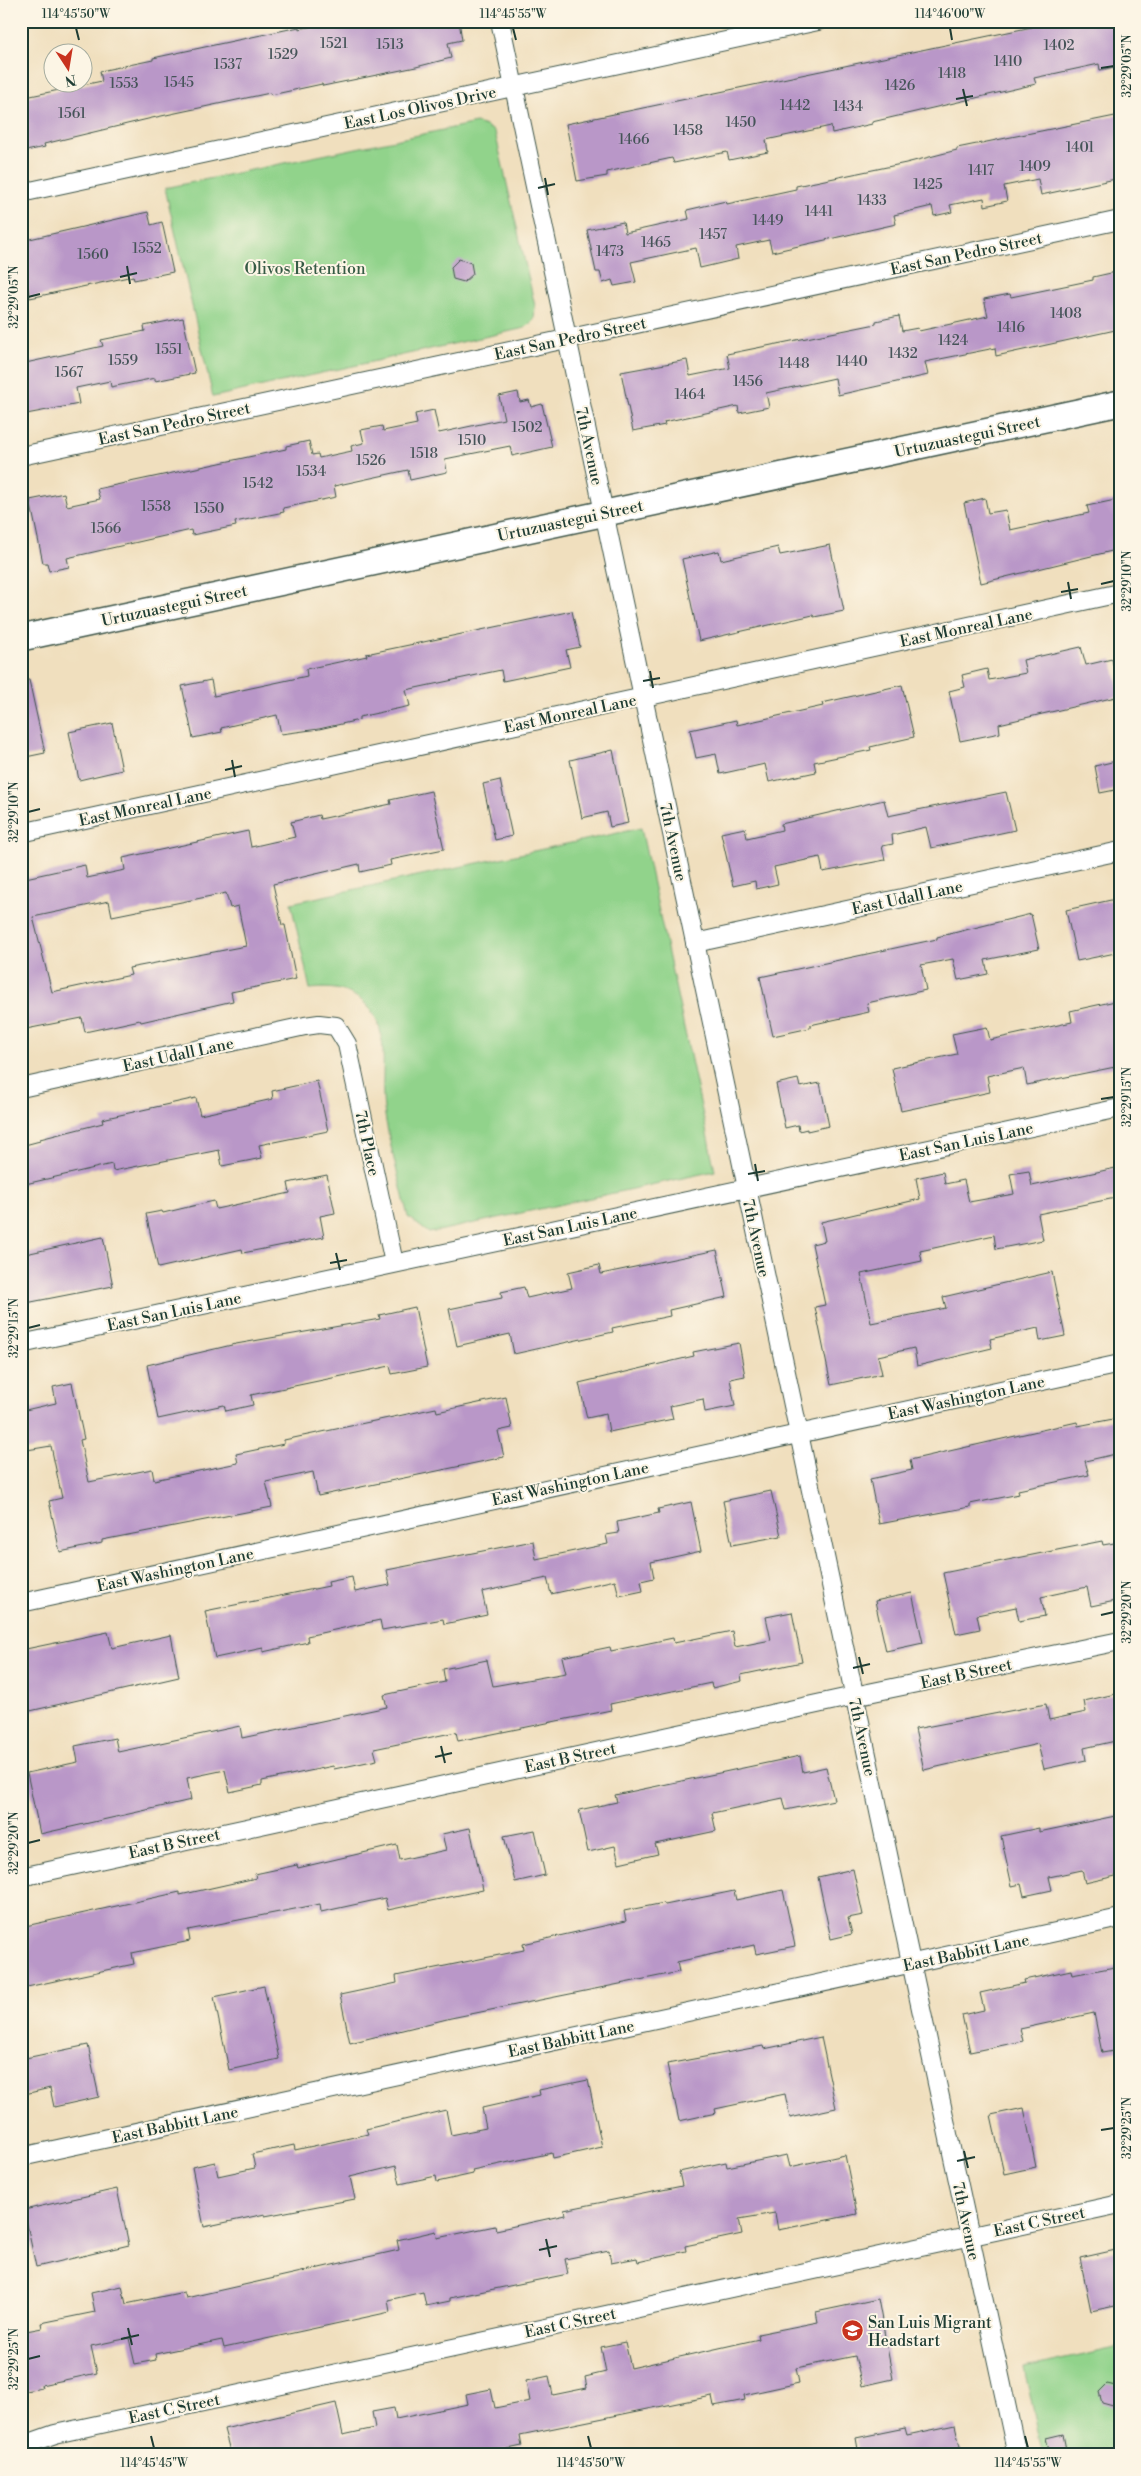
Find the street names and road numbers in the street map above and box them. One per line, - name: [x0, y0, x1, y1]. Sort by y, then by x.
- street label: East Los Olivos Drive: [342, 82, 498, 134]
- street label: East San Pedro Street: [888, 228, 1044, 280]
- street label: East San Pedro Street: [492, 313, 648, 365]
- street label: East San Pedro Street: [96, 398, 252, 450]
- street label: 7th Avenue: [571, 405, 607, 487]
- street label: Urtuzuastegui Street: [892, 412, 1042, 462]
- street label: Urtuzuastegui Street: [495, 496, 645, 546]
- street label: Urtuzuastegui Street: [99, 581, 249, 631]
- street label: East Monreal Lane: [898, 604, 1034, 652]
- street label: East Monreal Lane: [502, 690, 638, 738]
- street label: East Monreal Lane: [77, 783, 213, 831]
- street label: 7th Avenue: [655, 801, 691, 883]
- street label: East Udall Lane: [850, 876, 965, 920]
- street label: East Udall Lane: [121, 1033, 236, 1077]
- street label: 7th Place: [350, 1109, 384, 1178]
- street label: East San Luis Lane: [897, 1118, 1035, 1166]
- street label: 7th Avenue: [738, 1197, 774, 1279]
- street label: East San Luis Lane: [501, 1203, 639, 1251]
- street label: East San Luis Lane: [105, 1288, 243, 1336]
- street label: East Washington Lane: [886, 1372, 1047, 1424]
- street label: East Washington Lane: [490, 1458, 651, 1510]
- street label: East Washington Lane: [95, 1544, 256, 1596]
- street label: East B Street: [919, 1654, 1014, 1693]
- street label: 7th Avenue: [844, 1696, 880, 1778]
- street label: East B Street: [523, 1738, 618, 1777]
- street label: East B Street: [127, 1824, 222, 1863]
- street label: East Babbitt Lane: [901, 1930, 1031, 1976]
- street label: East Babbitt Lane: [506, 2016, 636, 2062]
- street label: East Babbitt Lane: [110, 2102, 240, 2148]
- street label: 7th Avenue: [948, 2180, 984, 2262]
- street label: East C Street: [992, 2202, 1087, 2241]
- street label: East C Street: [523, 2303, 618, 2342]
- street label: East C Street: [127, 2389, 222, 2428]

